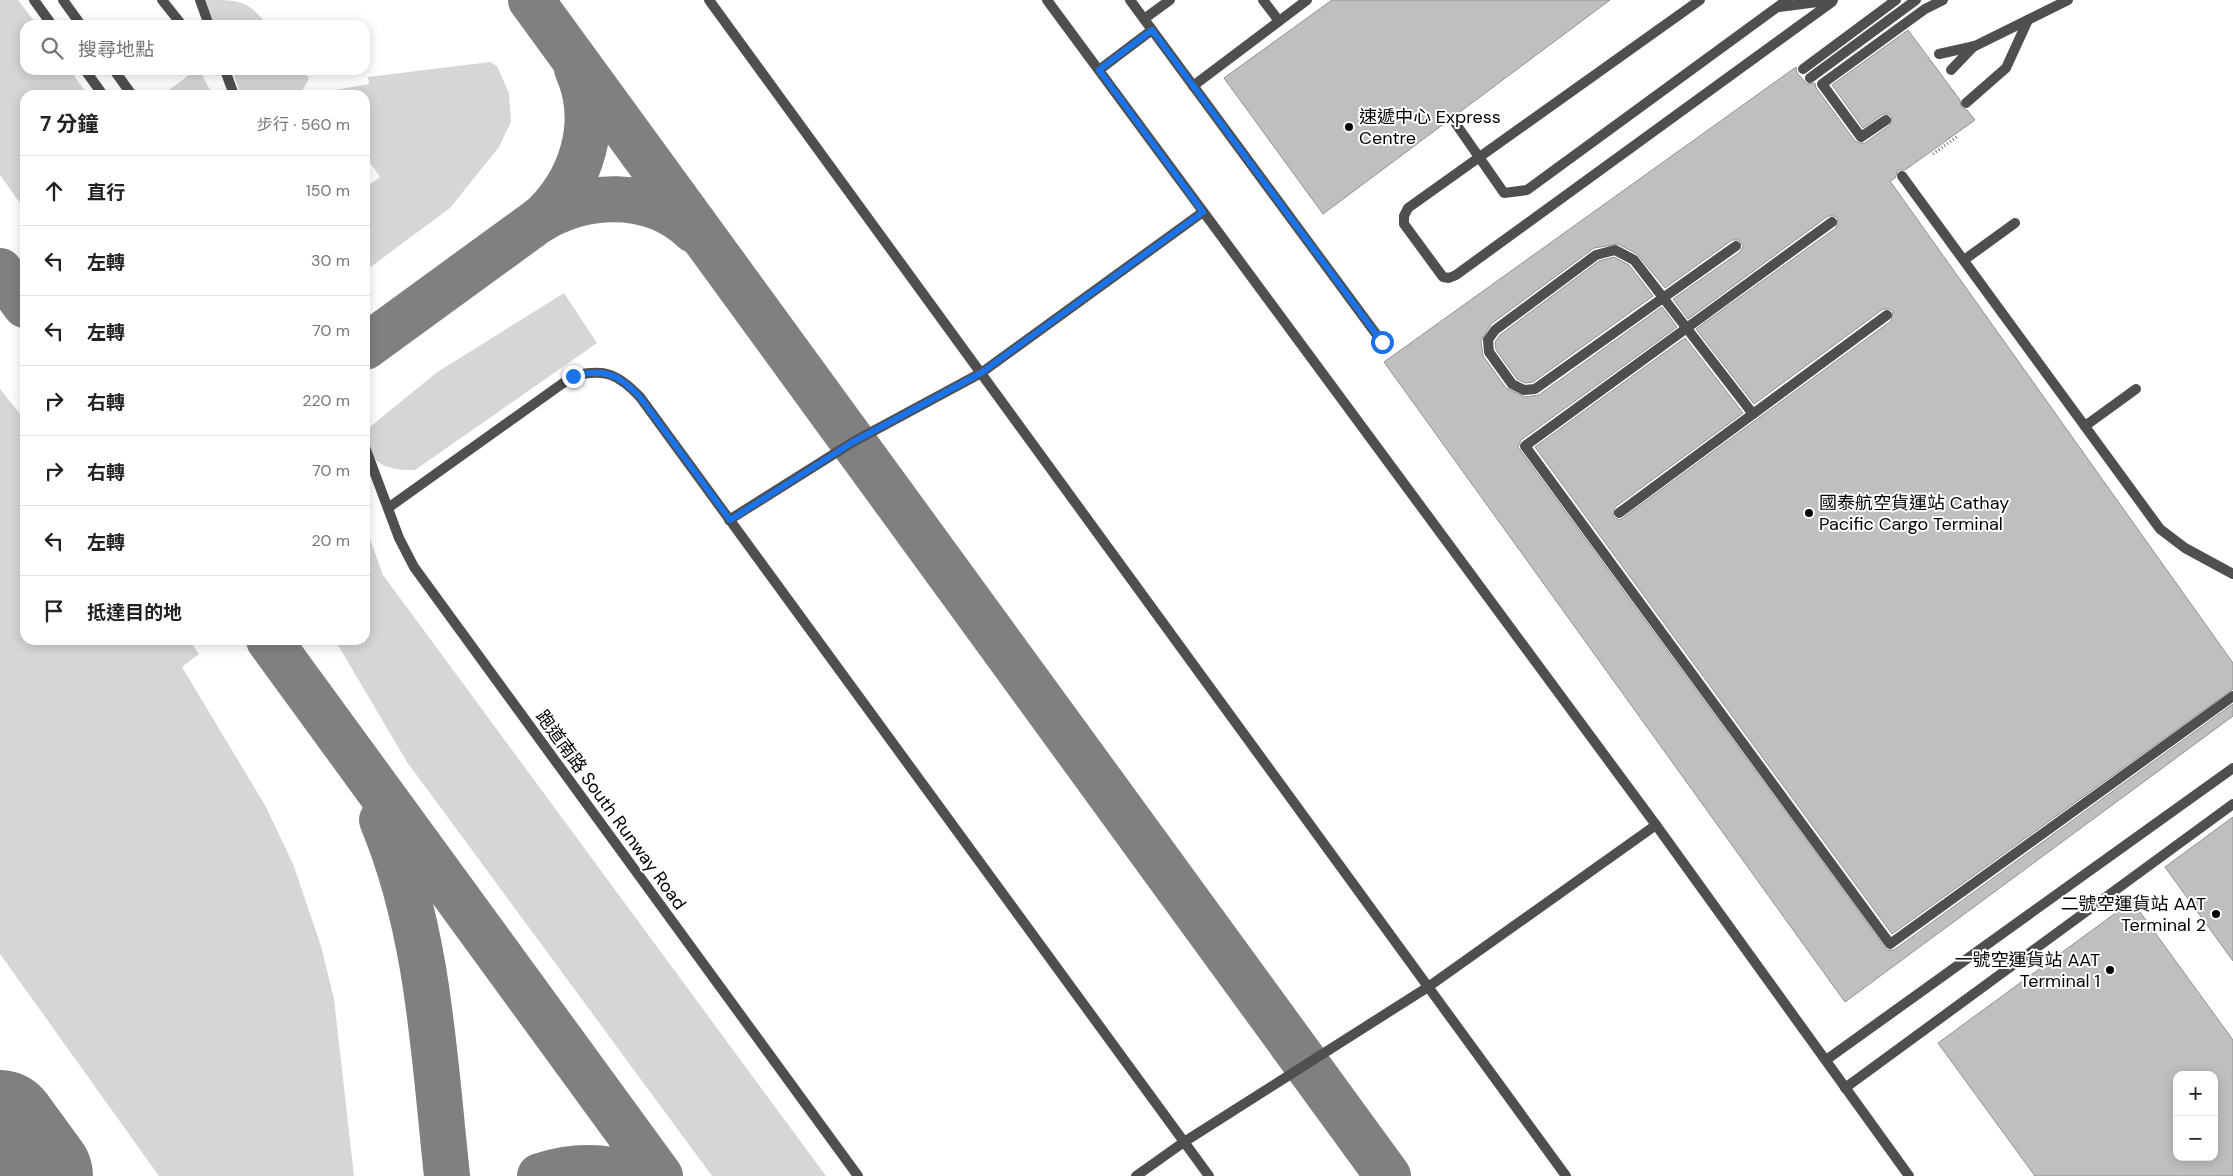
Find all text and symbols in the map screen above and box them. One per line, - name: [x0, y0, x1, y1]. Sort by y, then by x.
- search box: [20, 20, 370, 75]
- icon: search: [38, 34, 66, 62]
- text: 搜尋地點: [78, 37, 154, 62]
- place label: 速遞中心 Express Centre: [1359, 105, 1501, 150]
- text: 7 分鐘: [40, 110, 98, 138]
- text: 步行 · 560 m: [257, 114, 350, 135]
- marker: 速遞中心 Express Centre: [1343, 121, 1355, 133]
- icon: ahead: [40, 177, 68, 205]
- text: 直行: [87, 180, 125, 205]
- text: 150 m: [306, 180, 350, 201]
- icon: left: [40, 247, 68, 275]
- text: 左轉: [87, 250, 125, 275]
- text: 30 m: [311, 250, 350, 271]
- icon: left: [40, 317, 68, 345]
- text: 左轉: [87, 320, 125, 345]
- text: 70 m: [312, 320, 350, 341]
- route start: [1371, 331, 1394, 354]
- route end: [562, 365, 585, 388]
- icon: right: [40, 387, 68, 415]
- text: 右轉: [87, 390, 125, 415]
- text: 220 m: [302, 390, 350, 411]
- icon: right: [40, 457, 68, 485]
- text: 右轉: [87, 460, 125, 485]
- text: 70 m: [312, 460, 350, 481]
- place label: 國泰航空貨運站 Cathay Pacific Cargo Terminal: [1819, 491, 2009, 536]
- marker: 國泰航空貨運站 Cathay Pacific Cargo Terminal: [1803, 507, 1815, 519]
- icon: left: [40, 527, 68, 555]
- text: 左轉: [87, 530, 125, 555]
- text: 20 m: [311, 530, 350, 551]
- icon: arrive: [40, 597, 68, 625]
- text: 抵達目的地: [87, 600, 182, 625]
- street label: 跑道南路 South Runway Road: [530, 705, 692, 915]
- place label: 二號空運貨站 AAT Terminal 2: [2061, 892, 2206, 937]
- marker: 二號空運貨站 AAT Terminal 2: [2210, 908, 2222, 920]
- place label: 一號空運貨站 AAT Terminal 1: [1955, 948, 2100, 993]
- marker: 一號空運貨站 AAT Terminal 1: [2104, 964, 2116, 976]
- map controls: [2173, 1071, 2218, 1161]
- button: +: [2173, 1071, 2218, 1116]
- button: −: [2173, 1116, 2218, 1161]

